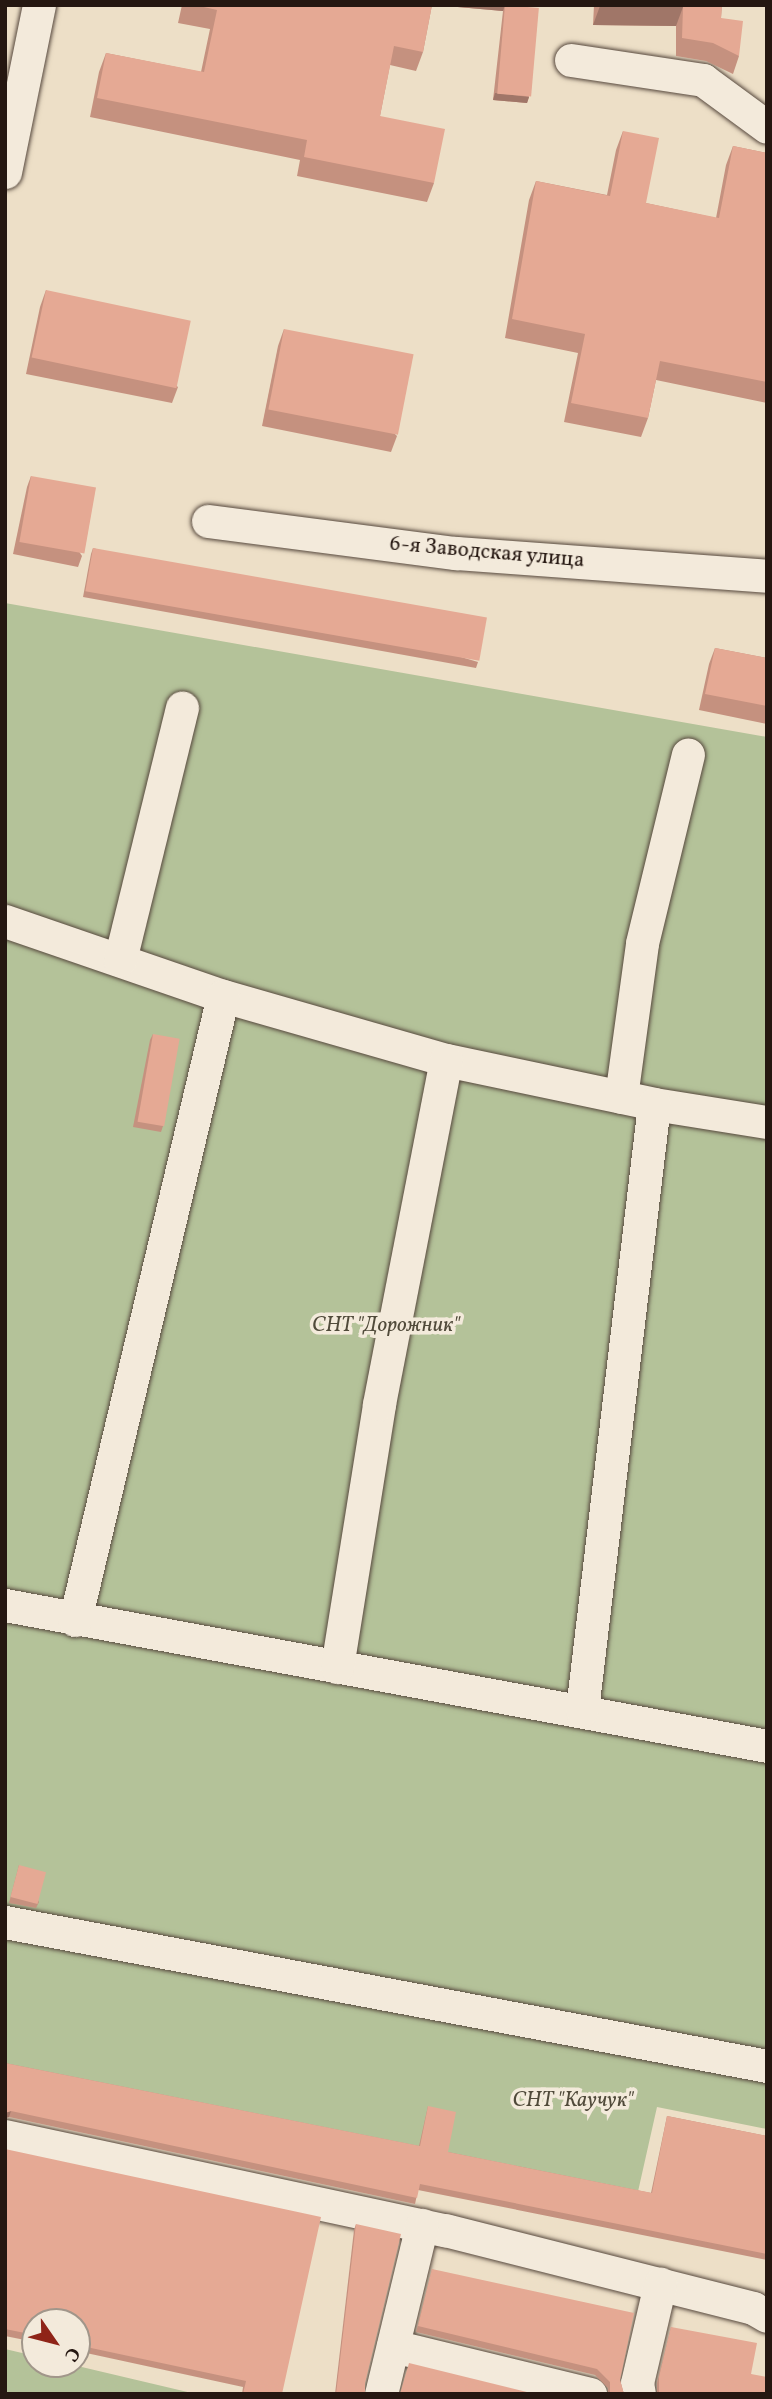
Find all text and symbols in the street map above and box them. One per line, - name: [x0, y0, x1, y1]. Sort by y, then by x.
- street label: 6-я Заводская улица: [388, 532, 586, 574]
- park label: СНТ "Дорожник": [312, 1313, 460, 1339]
- park label: СНТ "Каучук": [512, 2088, 634, 2114]
- north arrow: [21, 2308, 91, 2378]
- text: С: [57, 2341, 86, 2366]

